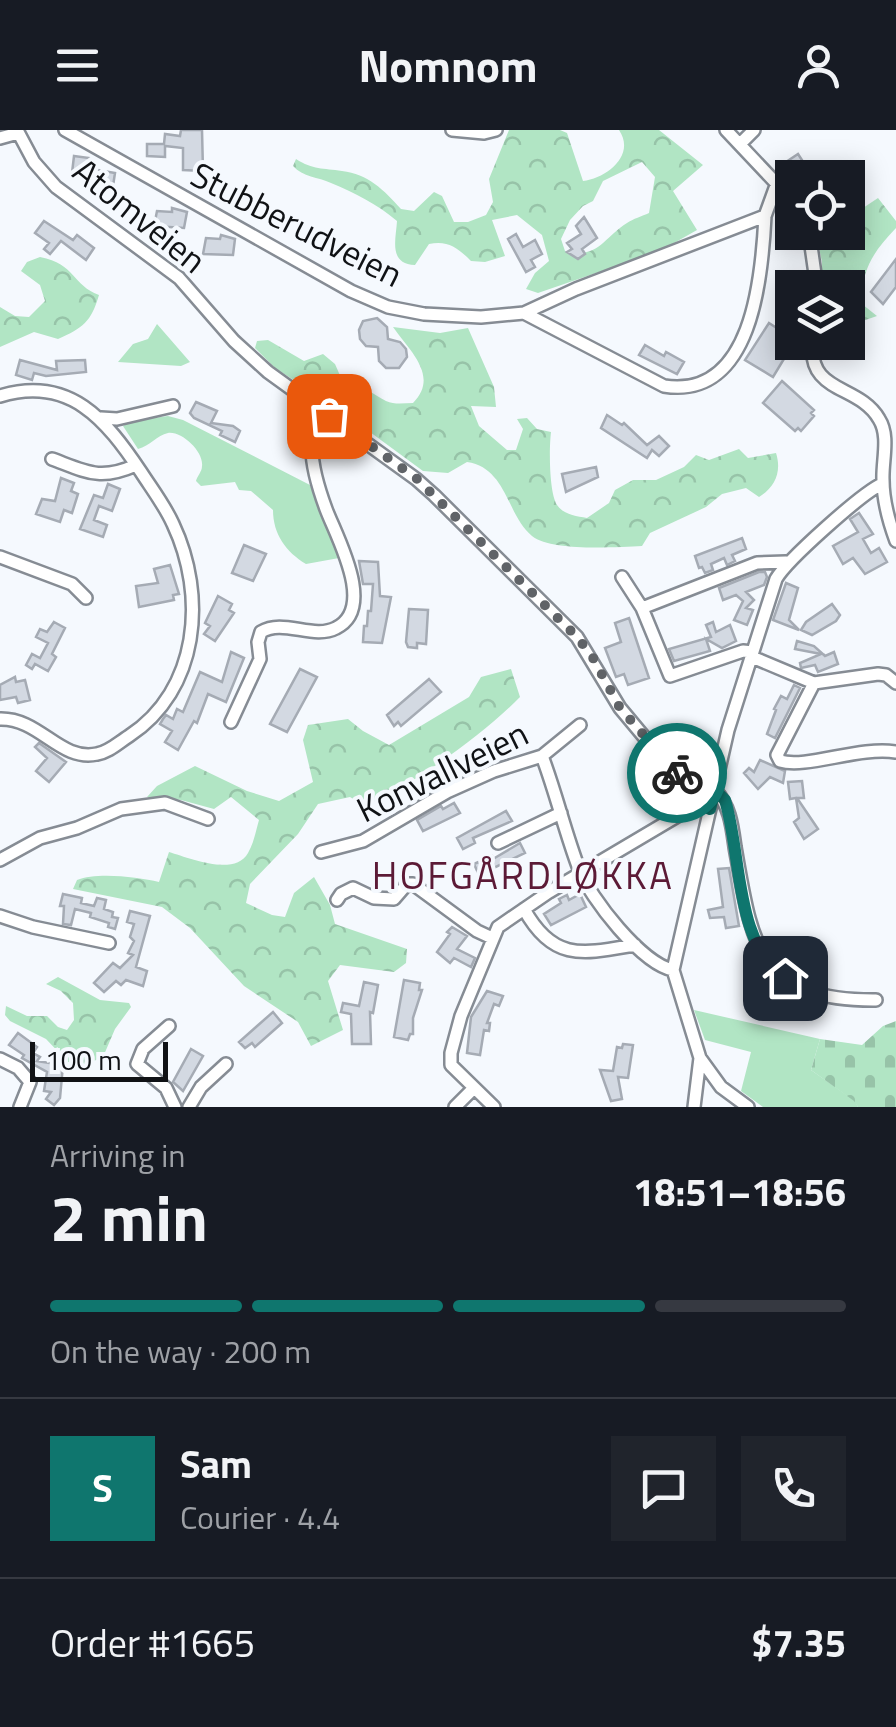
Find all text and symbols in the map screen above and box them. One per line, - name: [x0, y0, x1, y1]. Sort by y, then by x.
- text: Nomnom: [358, 31, 538, 99]
- icon: menu: [50, 38, 105, 93]
- icon: person: [791, 38, 846, 93]
- street label: Atomveien: [61, 144, 219, 286]
- street label: Stubberudveien: [182, 147, 412, 301]
- map controls: [775, 160, 865, 360]
- button: locate: [775, 160, 865, 250]
- button: layers: [775, 270, 865, 360]
- pin: [287, 374, 372, 459]
- icon: bag: [302, 389, 357, 444]
- street label: Konvallveien: [347, 706, 537, 836]
- courier: [627, 723, 727, 823]
- icon: bike: [650, 746, 705, 801]
- district label: HOFGÅRDLØKKA: [372, 846, 674, 904]
- pin: [743, 936, 828, 1021]
- icon: home: [758, 951, 813, 1006]
- scale bar: [30, 1037, 168, 1081]
- text: 100 m: [45, 1038, 122, 1081]
- text: Arriving in: [50, 1131, 186, 1179]
- text: 18:51–18:56: [633, 1163, 846, 1221]
- text: 2 min: [50, 1167, 208, 1266]
- text: On the way · 200 m: [50, 1327, 311, 1375]
- text: Sam: [180, 1435, 252, 1493]
- button: chat: [611, 1436, 716, 1541]
- button: phone: [741, 1436, 846, 1541]
- text: S: [92, 1459, 113, 1517]
- text: Courier · 4.4: [180, 1493, 340, 1541]
- text: Order #1665: [50, 1614, 255, 1672]
- text: $7.35: [751, 1614, 846, 1672]

